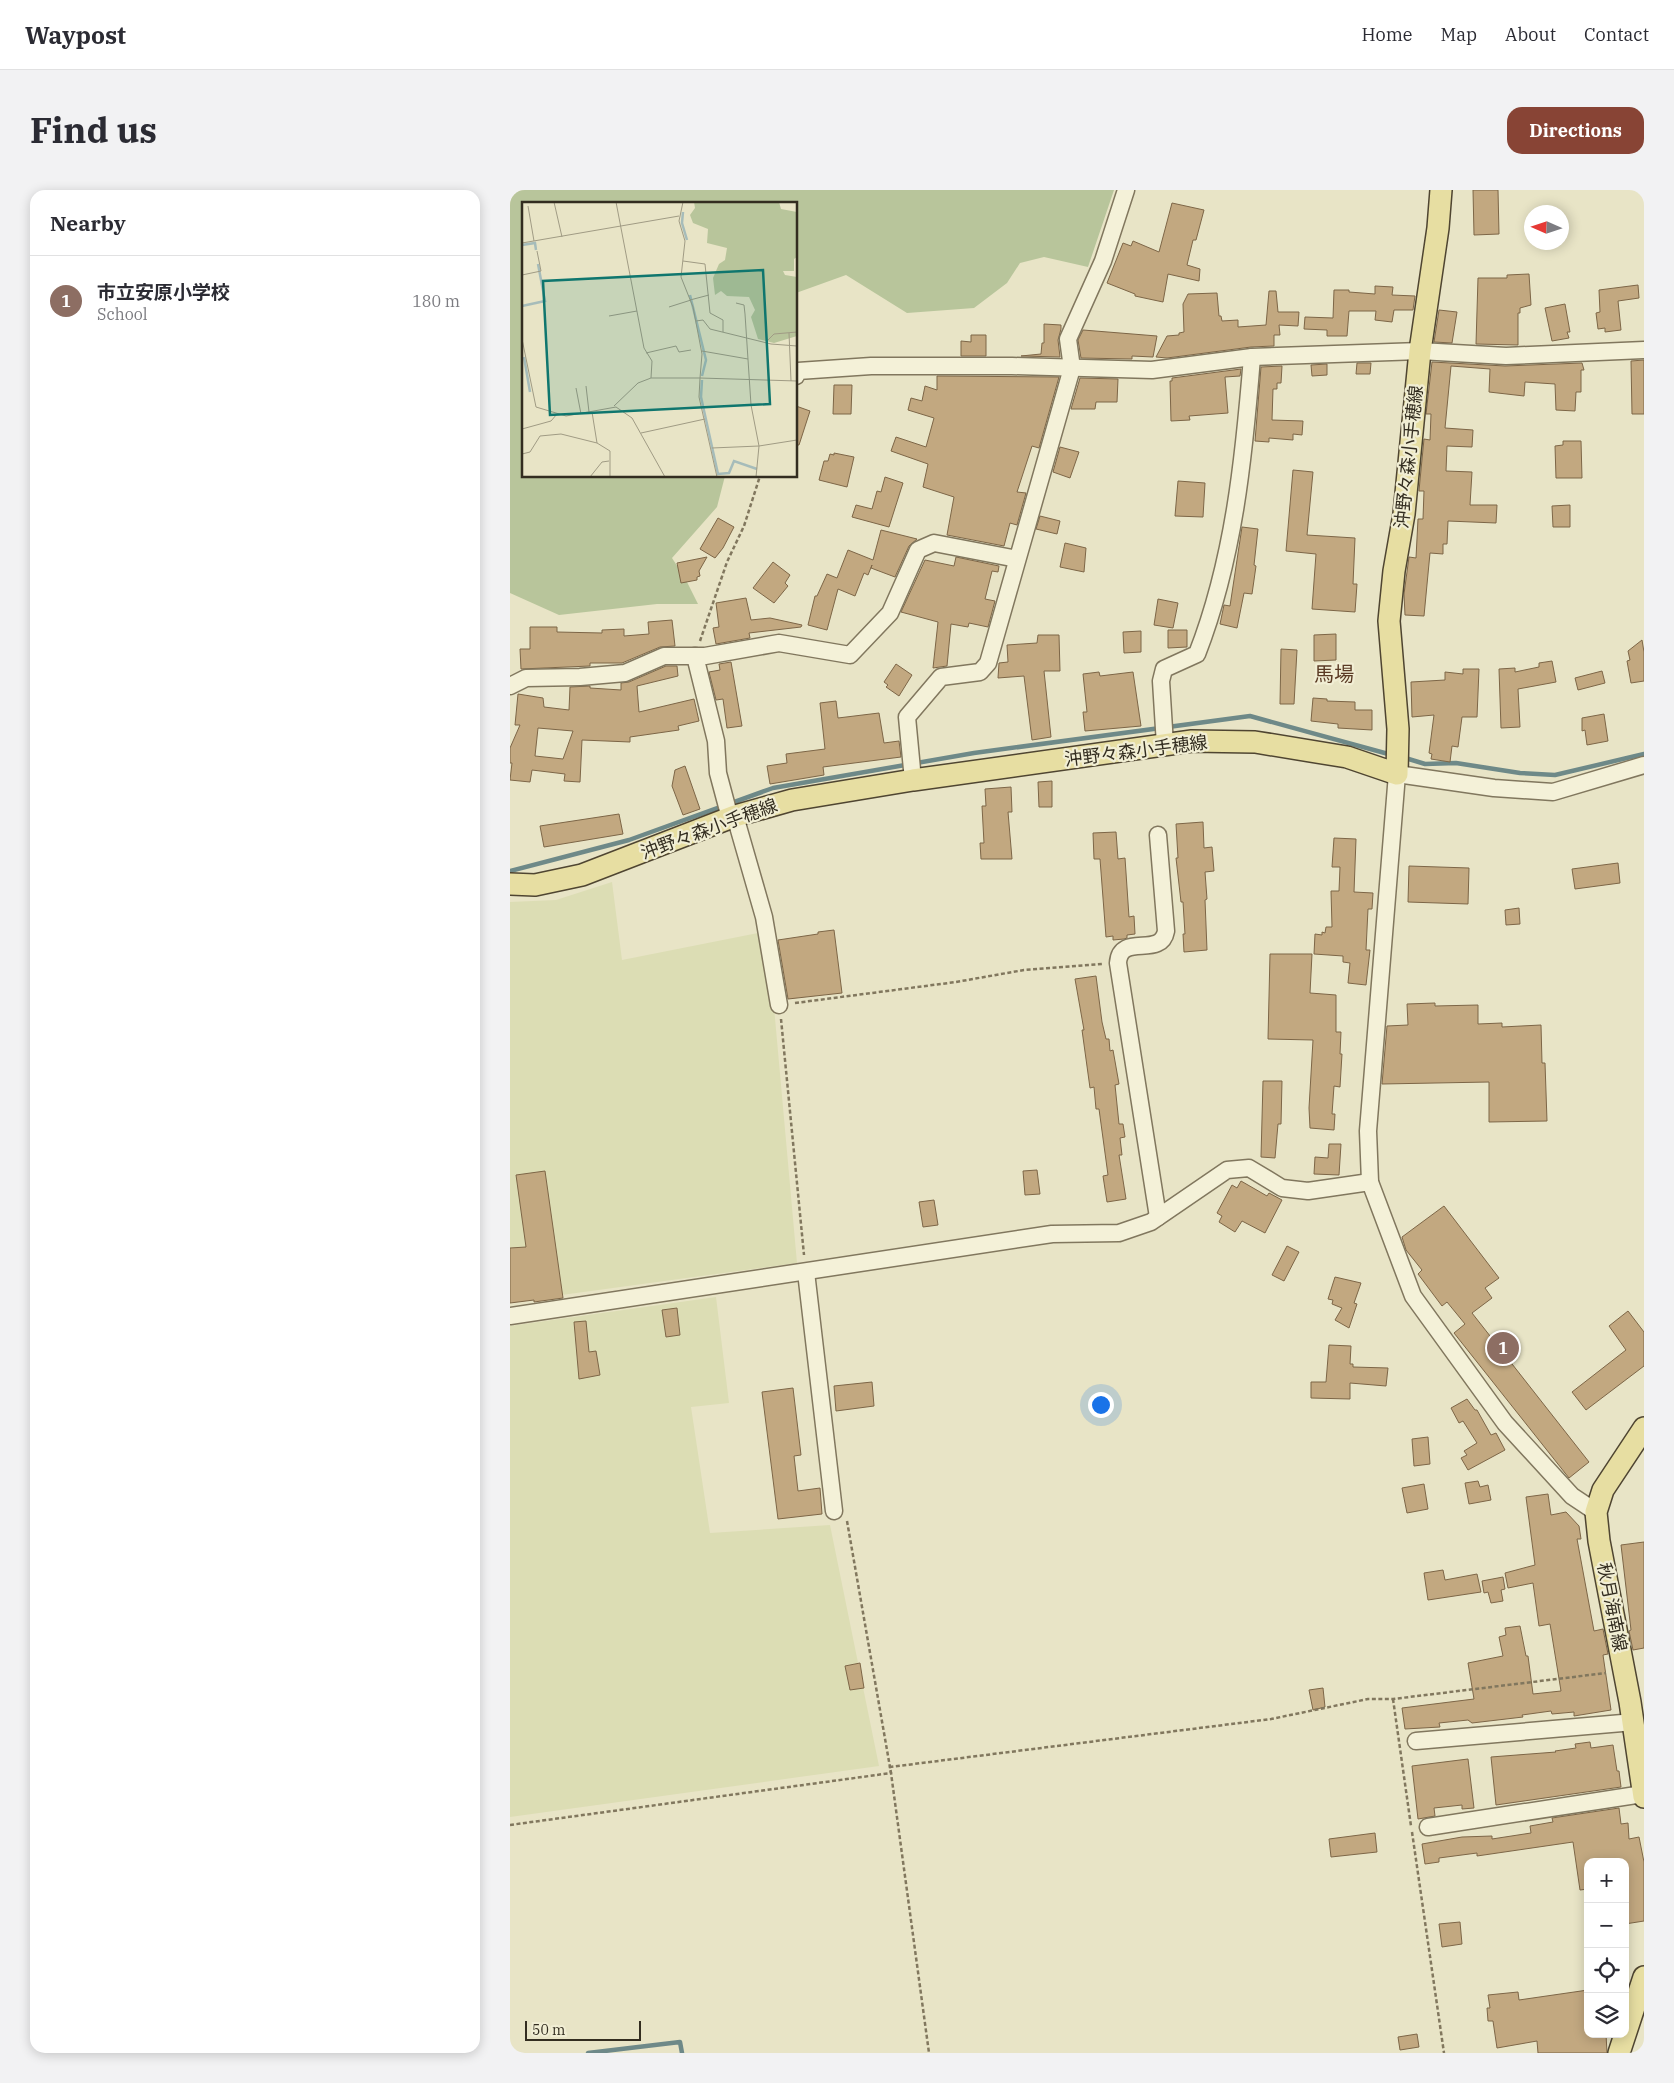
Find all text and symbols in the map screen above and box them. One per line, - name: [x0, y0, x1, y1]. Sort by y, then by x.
- text: Waypost: [25, 19, 126, 51]
- text: Home: [1361, 23, 1413, 46]
- text: Map: [1441, 23, 1477, 46]
- text: About: [1505, 23, 1556, 46]
- text: Contact: [1584, 23, 1649, 46]
- text: Find us: [30, 107, 157, 153]
- button: Directions: [1507, 107, 1644, 154]
- inset map: [522, 202, 798, 478]
- north arrow: [1524, 205, 1569, 250]
- text: Nearby: [50, 209, 126, 237]
- text: 市立安原小学校: [97, 280, 230, 304]
- text: 1: [61, 291, 71, 311]
- text: 180 m: [412, 291, 460, 311]
- text: School: [97, 304, 148, 324]
- street label: 沖野々森小手穂線: [1390, 384, 1427, 530]
- district label: 馬場: [1314, 660, 1354, 687]
- street label: 沖野々森小手穂線: [1063, 730, 1209, 771]
- street label: 沖野々森小手穂線: [637, 793, 780, 864]
- pin: 1: [1487, 1329, 1519, 1367]
- your location: [1088, 1392, 1114, 1418]
- street label: 秋月海南線: [1593, 1561, 1632, 1653]
- map controls: [1584, 1858, 1629, 2038]
- button: +: [1584, 1858, 1629, 1903]
- button: −: [1584, 1903, 1629, 1948]
- button: locate: [1584, 1948, 1629, 1993]
- button: layers: [1584, 1993, 1629, 2038]
- scale bar: [525, 2018, 641, 2041]
- text: 50 m: [532, 2021, 565, 2039]

